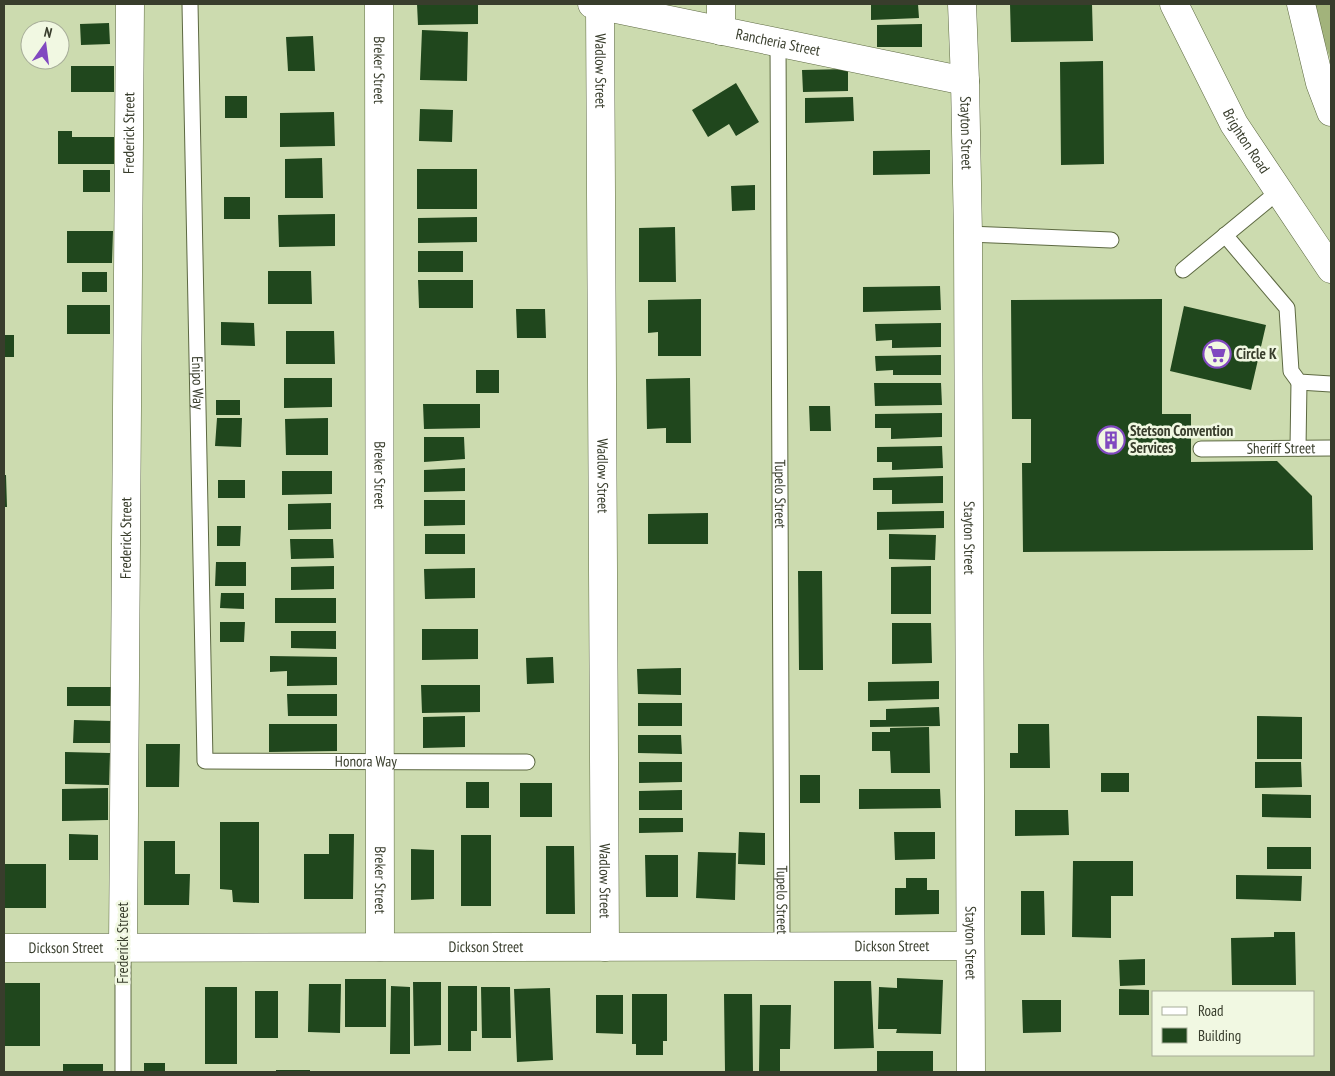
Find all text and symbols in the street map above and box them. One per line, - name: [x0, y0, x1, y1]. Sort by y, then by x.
- north arrow: [20, 20, 70, 70]
- text: N: [42, 23, 54, 42]
- street label: Rancheria Street: [734, 24, 822, 60]
- street label: Wadlow Street: [591, 34, 611, 108]
- street label: Breker Street: [370, 36, 389, 104]
- street label: Frederick Street: [119, 92, 138, 174]
- street label: Stayton Street: [956, 96, 977, 170]
- street label: Brighton Road: [1219, 105, 1274, 177]
- supermarket icon: Circle K: [1202, 339, 1232, 369]
- place label: Circle K: [1236, 344, 1277, 363]
- street label: Enipo Way: [188, 356, 208, 410]
- place label: Stetson Convention Services: [1130, 421, 1234, 457]
- building icon: Stetson Convention Services: [1096, 425, 1126, 455]
- street label: Sheriff Street: [1247, 438, 1315, 458]
- street label: Wadlow Street: [593, 439, 613, 513]
- street label: Breker Street: [370, 441, 390, 509]
- street label: Tupelo Street: [771, 459, 790, 529]
- street label: Frederick Street: [116, 497, 135, 579]
- street label: Stayton Street: [960, 501, 979, 575]
- street label: Honora Way: [335, 751, 397, 771]
- street label: Wadlow Street: [595, 844, 615, 918]
- street label: Breker Street: [371, 846, 390, 914]
- street label: Tupelo Street: [773, 865, 792, 935]
- street label: Frederick Street: [113, 902, 132, 984]
- street label: Stayton Street: [961, 906, 981, 980]
- street label: Dickson Street: [855, 936, 929, 955]
- street label: Dickson Street: [449, 937, 523, 956]
- street label: Dickson Street: [29, 938, 103, 957]
- legend: [1152, 991, 1315, 1056]
- text: Road: [1198, 1001, 1224, 1020]
- text: Building: [1198, 1026, 1241, 1045]

